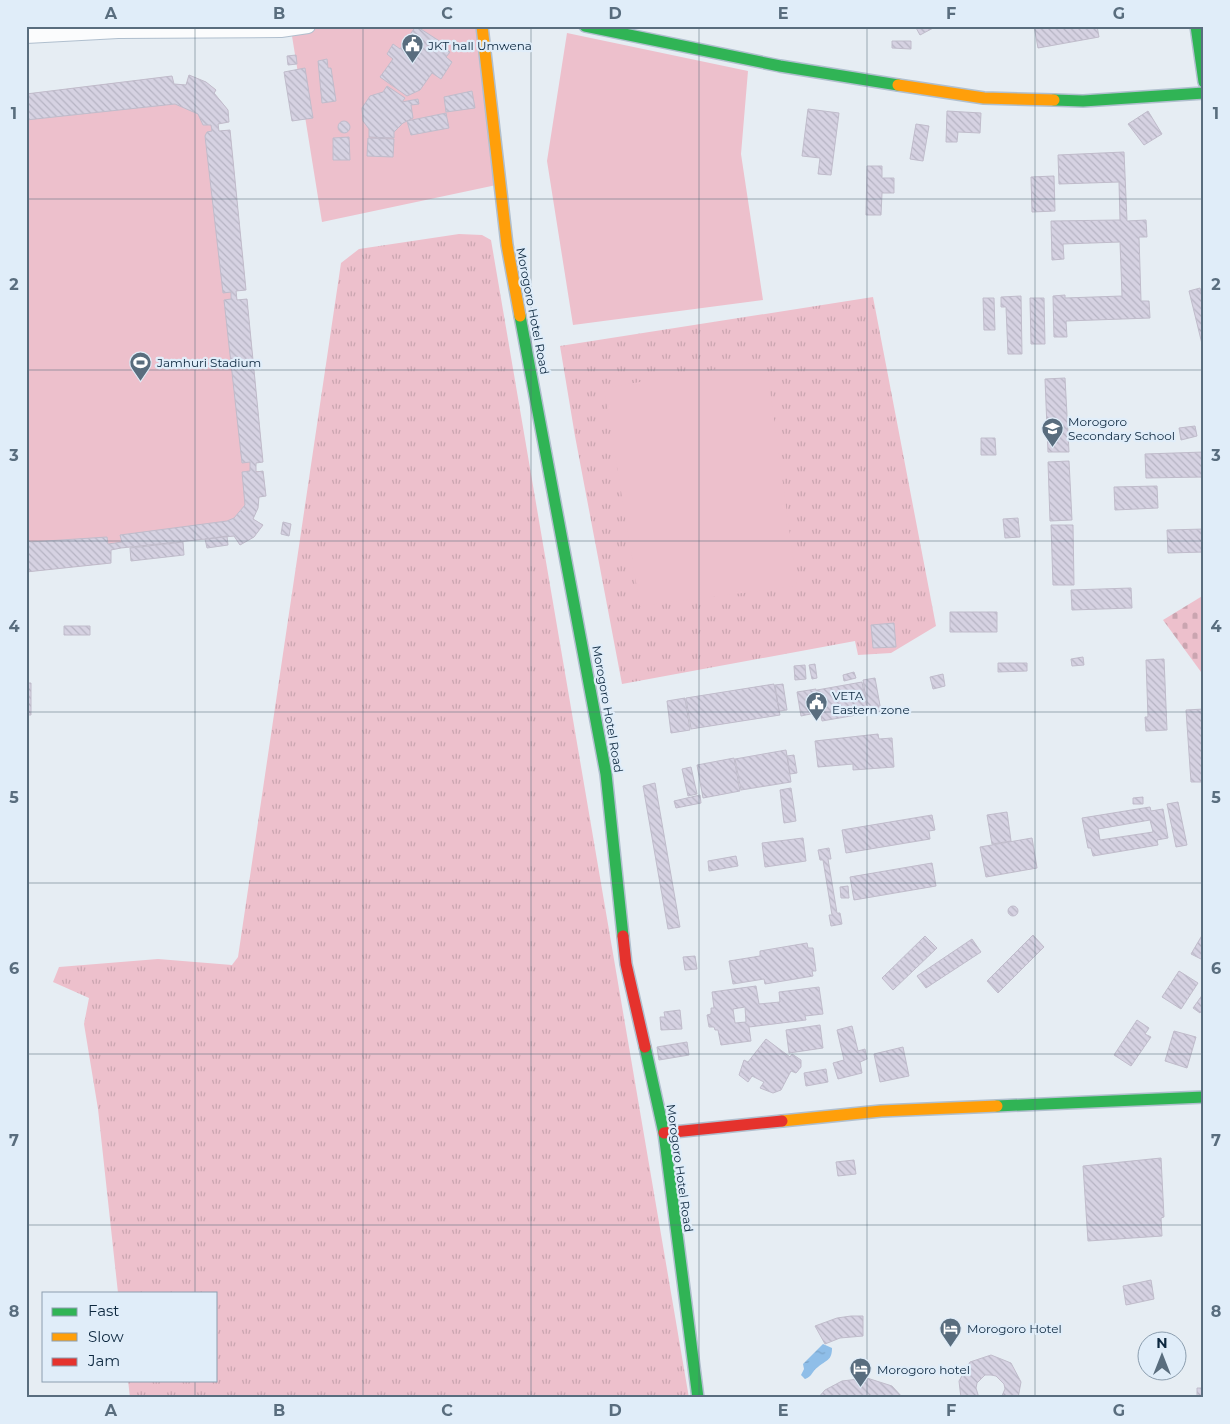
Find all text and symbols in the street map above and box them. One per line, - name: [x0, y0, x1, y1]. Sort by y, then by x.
- text: A: [104, 4, 118, 23]
- text: B: [273, 4, 285, 23]
- text: C: [441, 4, 453, 23]
- text: D: [608, 4, 622, 23]
- text: E: [778, 4, 788, 23]
- text: F: [946, 4, 956, 23]
- text: G: [1113, 4, 1125, 23]
- public building icon: JKT hall Umwena: [400, 33, 424, 64]
- place label: JKT hall Umwena: [427, 38, 532, 53]
- text: 1: [11, 104, 17, 123]
- text: 1: [1213, 104, 1219, 123]
- street label: Morogoro Hotel Road: [513, 246, 553, 376]
- text: 2: [9, 275, 19, 294]
- text: 2: [1211, 275, 1221, 294]
- sports icon: Jamhuri Stadium: [129, 350, 153, 381]
- place label: Jamhuri Stadium: [156, 355, 261, 370]
- place label: Morogoro Secondary School: [1068, 414, 1175, 443]
- school or university icon: Morogoro Secondary School: [1040, 416, 1064, 447]
- text: 3: [8, 446, 19, 465]
- text: 3: [1210, 446, 1221, 465]
- text: 4: [8, 617, 20, 636]
- text: 4: [1210, 617, 1222, 636]
- street label: Morogoro Hotel Road: [589, 644, 627, 774]
- place label: VETA Eastern zone: [832, 688, 910, 717]
- public building icon: VETA Eastern zone: [804, 690, 828, 721]
- text: 5: [9, 788, 19, 807]
- text: 5: [1211, 788, 1221, 807]
- text: 6: [9, 959, 19, 978]
- text: 6: [1211, 959, 1221, 978]
- street label: Morogoro Hotel Road: [664, 1103, 696, 1233]
- text: 7: [9, 1131, 19, 1150]
- text: 7: [1211, 1131, 1221, 1150]
- legend: [42, 1292, 218, 1382]
- text: Fast: [88, 1301, 119, 1320]
- text: 8: [9, 1302, 19, 1321]
- text: 8: [1211, 1302, 1221, 1321]
- hotel icon: Morogoro Hotel: [939, 1316, 963, 1347]
- place label: Morogoro Hotel: [967, 1321, 1062, 1336]
- text: Slow: [88, 1327, 124, 1346]
- north arrow: [1138, 1332, 1188, 1382]
- text: N: [1156, 1334, 1168, 1352]
- text: Jam: [87, 1351, 120, 1370]
- hotel icon: Morogoro hotel: [849, 1357, 873, 1388]
- place label: Morogoro hotel: [877, 1362, 970, 1377]
- text: A: [104, 1401, 118, 1420]
- text: B: [273, 1401, 285, 1420]
- text: C: [441, 1401, 453, 1420]
- text: D: [608, 1401, 622, 1420]
- text: E: [778, 1401, 788, 1420]
- text: F: [946, 1401, 956, 1420]
- text: G: [1113, 1401, 1125, 1420]

